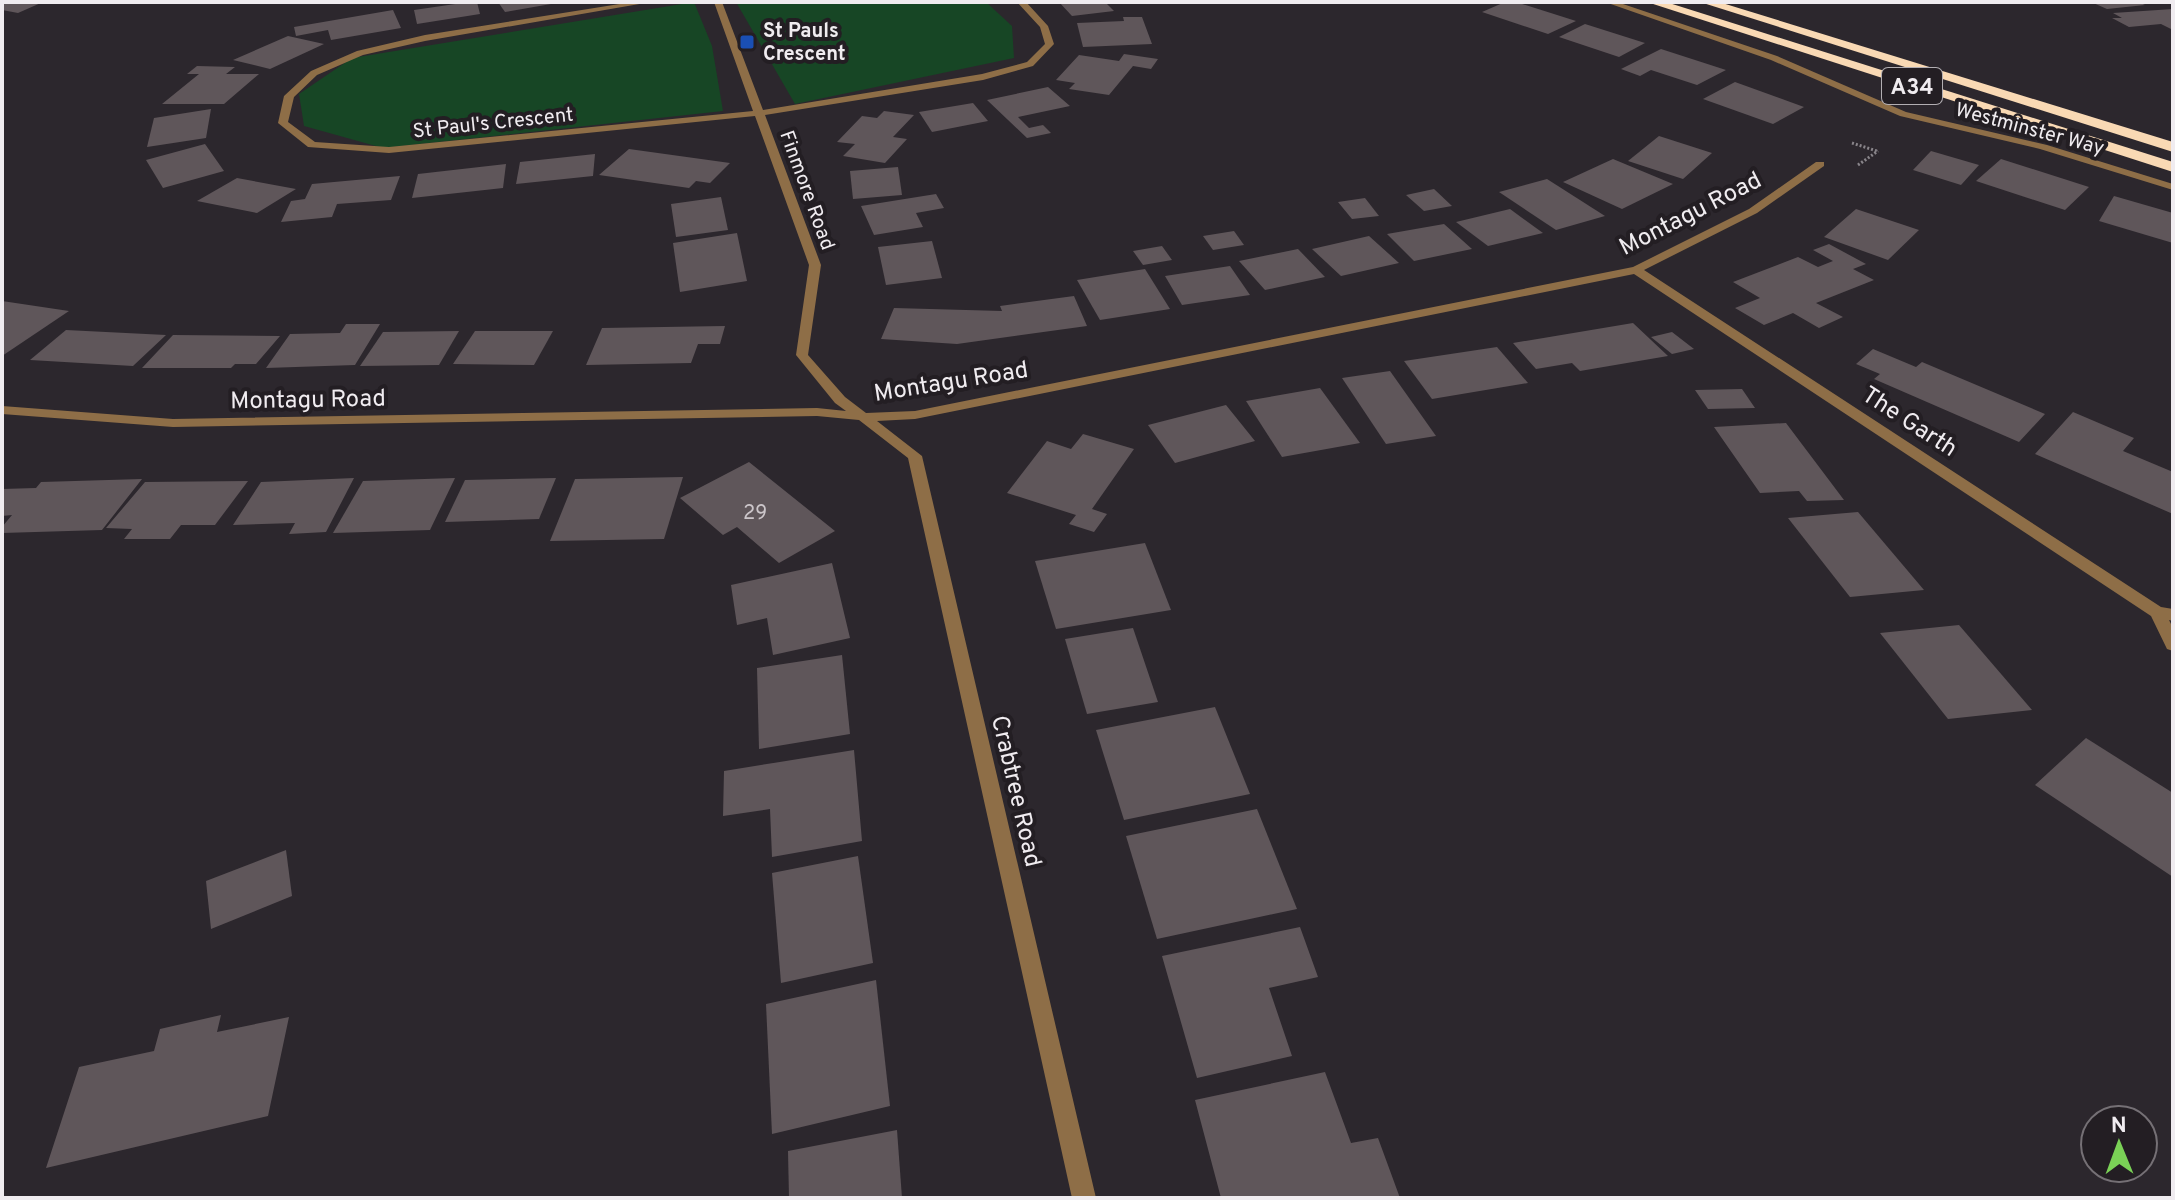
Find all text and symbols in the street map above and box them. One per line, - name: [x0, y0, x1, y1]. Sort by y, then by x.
- place label: St Pauls Crescent: [763, 19, 846, 68]
- marker: St Pauls Crescent: [738, 33, 756, 51]
- road number: A34: [1882, 68, 1942, 104]
- street label: Westminster Way: [1952, 98, 2107, 162]
- street label: St Paul's Crescent: [412, 103, 575, 145]
- street label: Finmore Road: [772, 127, 840, 254]
- street label: Montagu Road: [1615, 166, 1767, 264]
- street label: Montagu Road: [872, 356, 1031, 410]
- street label: The Garth: [1856, 381, 1962, 465]
- street label: Montagu Road: [230, 385, 386, 417]
- house number: 29: [743, 501, 767, 527]
- street label: Crabtree Road: [983, 713, 1047, 870]
- north arrow: [2079, 1104, 2159, 1184]
- text: N: [2111, 1113, 2127, 1140]

